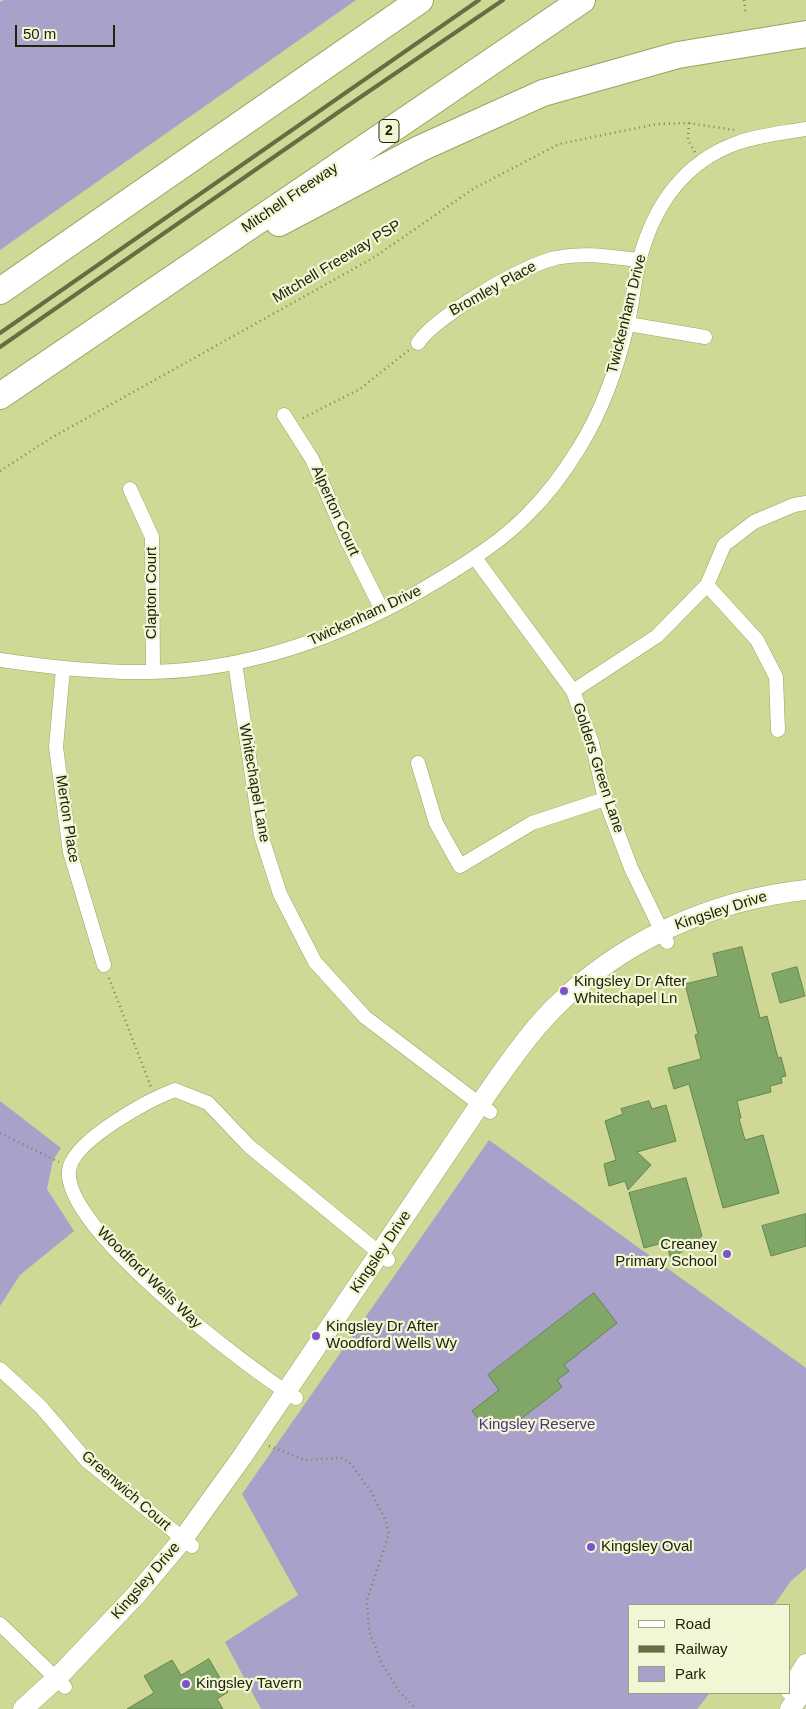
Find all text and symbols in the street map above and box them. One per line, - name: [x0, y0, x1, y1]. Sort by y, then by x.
- scale bar: [18, 15, 118, 47]
- text: 50 m: [23, 25, 56, 42]
- road number: 2: [379, 120, 399, 142]
- street label: Mitchell Freeway: [238, 159, 342, 237]
- street label: Mitchell Freeway PSP: [269, 217, 405, 307]
- street label: Twickenham Drive: [603, 252, 651, 376]
- street label: Bromley Place: [446, 258, 540, 320]
- street label: Alperton Court: [307, 463, 363, 559]
- street label: Clapton Court: [143, 547, 161, 639]
- street label: Twickenham Drive: [306, 582, 424, 650]
- street label: Golders Green Lane: [568, 701, 628, 835]
- street label: Whitechapel Lane: [235, 722, 273, 844]
- street label: Merton Place: [51, 774, 83, 864]
- street label: Kingsley Drive: [673, 888, 769, 934]
- place label: Kingsley Dr After Whitechapel Ln: [574, 973, 687, 1008]
- marker: Kingsley Dr After Whitechapel Ln: [558, 985, 570, 997]
- street label: Kingsley Drive: [347, 1207, 415, 1297]
- street label: Woodford Wells Way: [93, 1223, 205, 1333]
- place label: Creaney Primary School: [615, 1236, 717, 1271]
- marker: Creaney Primary School: [721, 1248, 733, 1260]
- place label: Kingsley Dr After Woodford Wells Wy: [326, 1318, 457, 1353]
- marker: Kingsley Dr After Woodford Wells Wy: [310, 1330, 322, 1342]
- park label: Kingsley Reserve: [479, 1416, 595, 1434]
- street label: Greenwich Court: [78, 1447, 174, 1535]
- place label: Kingsley Oval: [601, 1538, 693, 1556]
- street label: Kingsley Drive: [108, 1539, 184, 1623]
- marker: Kingsley Oval: [585, 1541, 597, 1553]
- legend: [628, 1604, 791, 1694]
- text: Road: [675, 1615, 711, 1632]
- text: Railway: [675, 1640, 728, 1657]
- text: Park: [675, 1665, 706, 1682]
- place label: Kingsley Tavern: [196, 1675, 302, 1693]
- marker: Kingsley Tavern: [180, 1678, 192, 1690]

